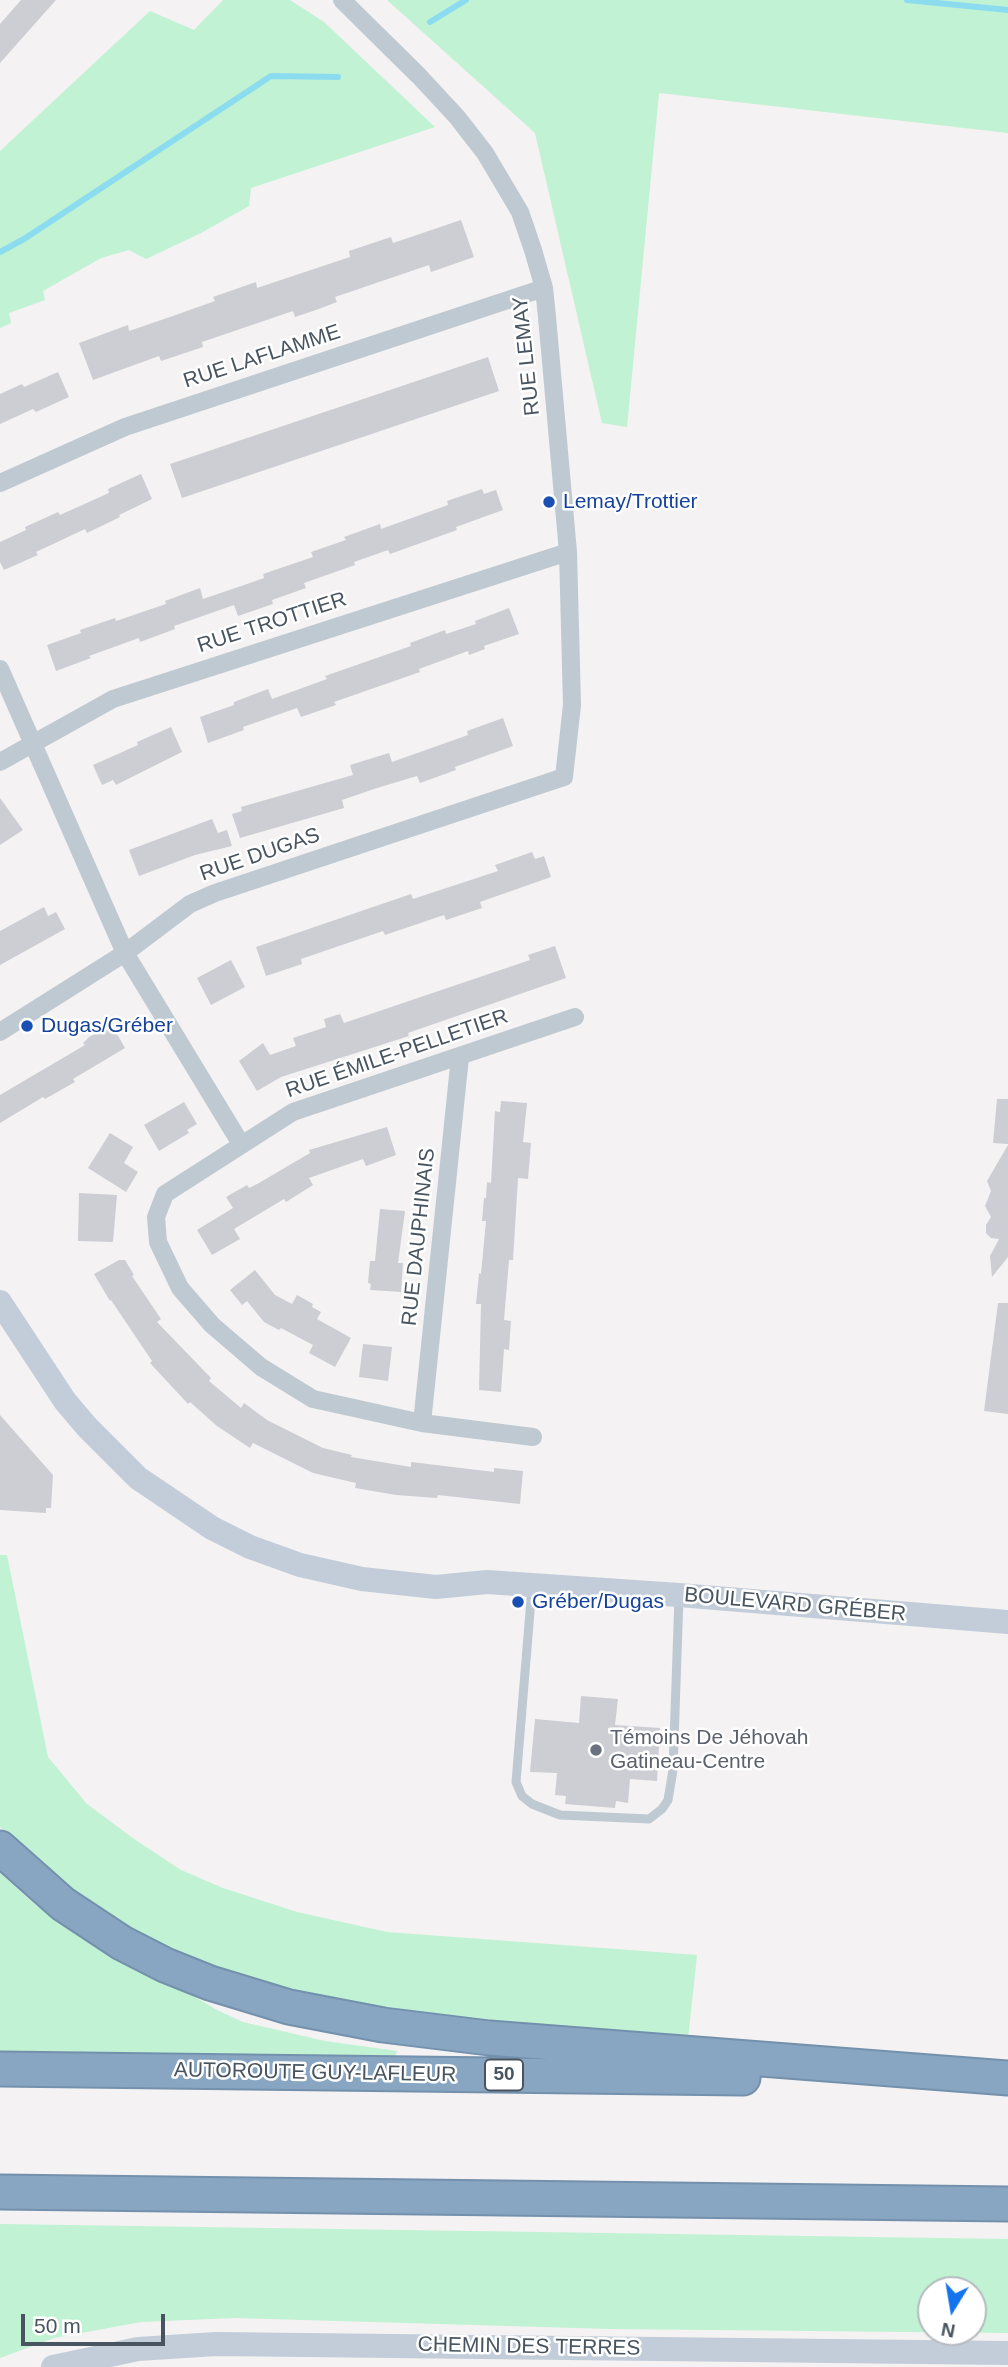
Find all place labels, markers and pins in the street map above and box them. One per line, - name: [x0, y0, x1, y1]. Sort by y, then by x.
- place label: Lemay/Trottier: [563, 489, 698, 515]
- marker: Lemay/Trottier: [541, 494, 557, 510]
- place label: Dugas/Gréber: [41, 1013, 173, 1039]
- marker: Dugas/Gréber: [19, 1018, 35, 1034]
- place label: Gréber/Dugas: [532, 1589, 664, 1615]
- marker: Gréber/Dugas: [510, 1594, 526, 1610]
- place label: Témoins De Jéhovah Gatineau-Centre: [610, 1725, 808, 1775]
- marker: Témoins De Jéhovah Gatineau-Centre: [588, 1742, 604, 1758]

